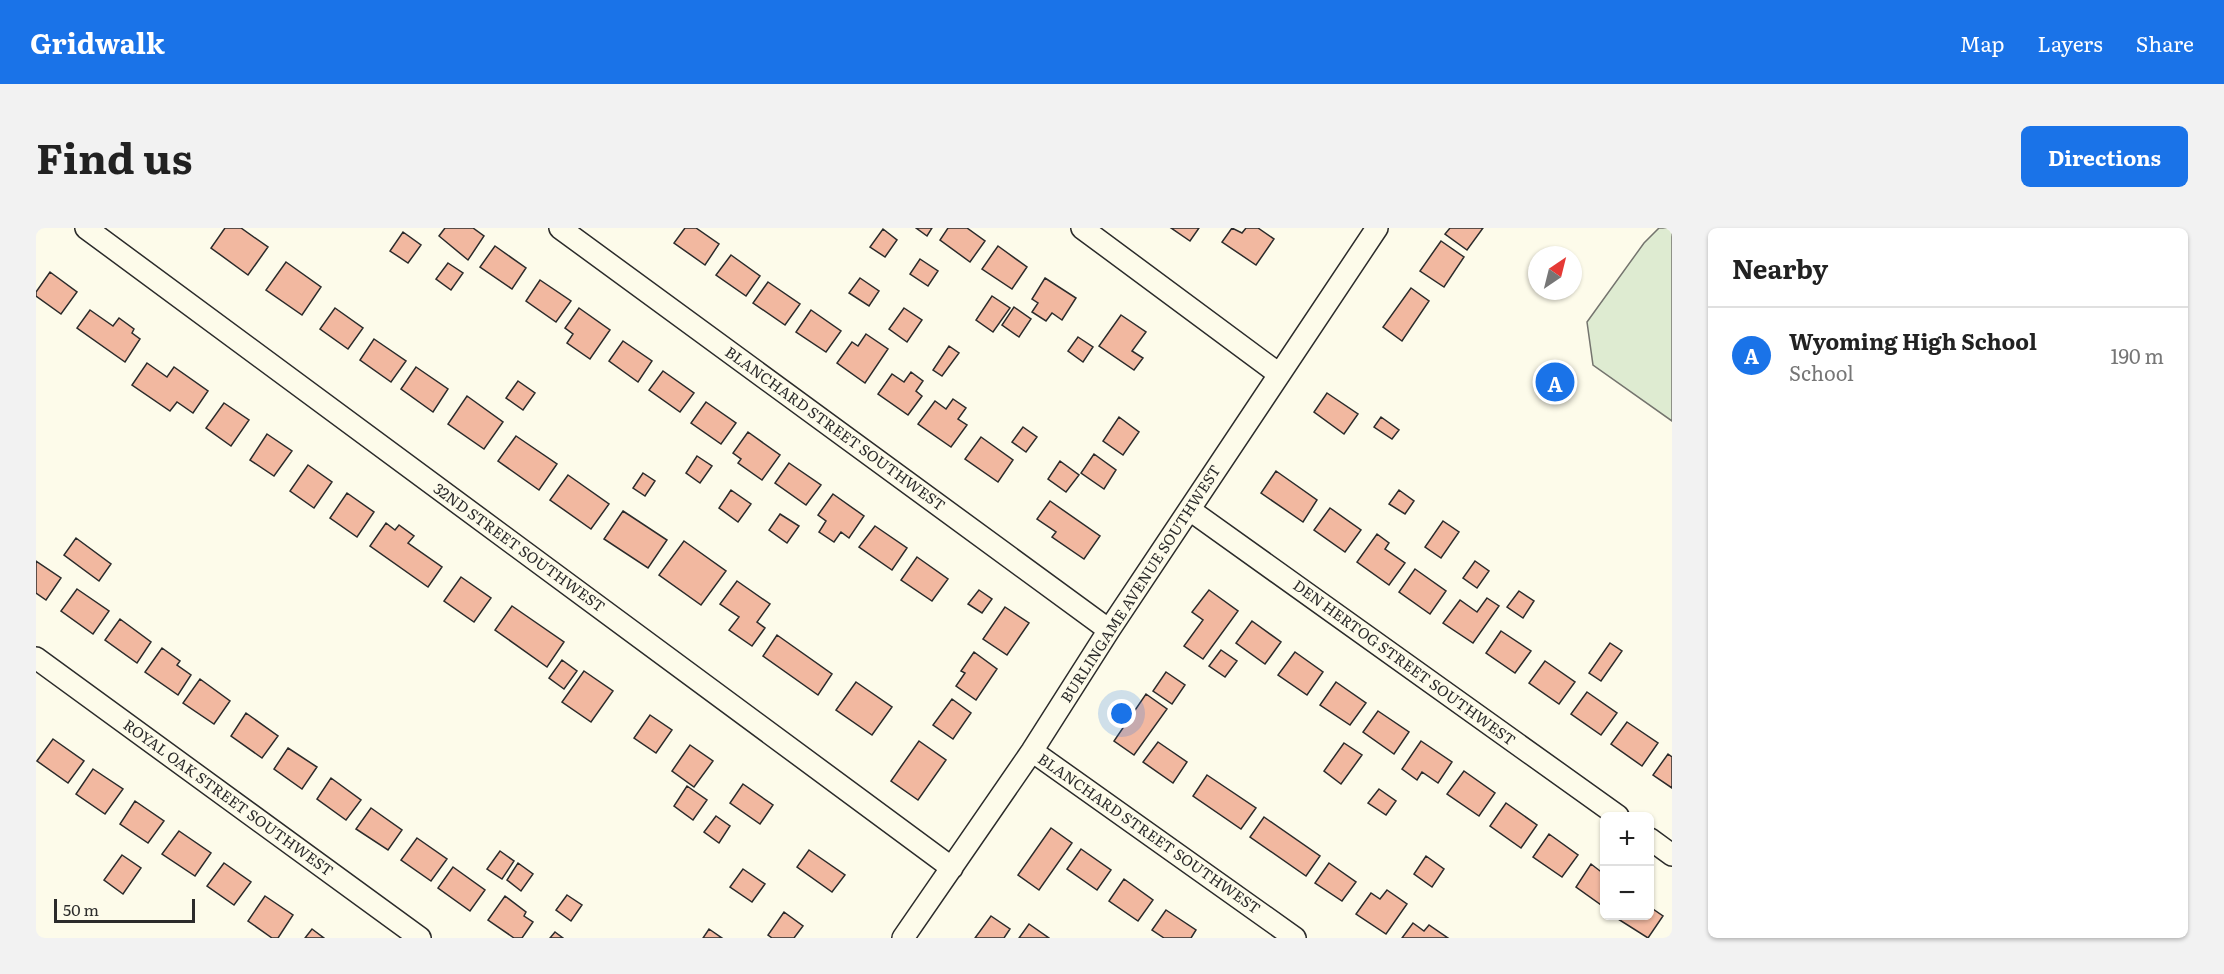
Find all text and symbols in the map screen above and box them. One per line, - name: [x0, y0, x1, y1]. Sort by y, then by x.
- text: Gridwalk: [30, 21, 165, 63]
- text: Map: [1960, 27, 2005, 58]
- text: Layers: [2038, 27, 2103, 58]
- text: Share: [2136, 27, 2194, 58]
- text: Find us: [36, 125, 193, 187]
- button: Directions: [2021, 126, 2188, 187]
- north arrow: [1528, 246, 1582, 300]
- text: Nearby: [1732, 248, 1828, 287]
- text: Wyoming High School: [1789, 324, 2037, 357]
- street label: BLANCHARD STREET SOUTHWEST: [721, 340, 951, 516]
- text: A: [1744, 340, 1759, 370]
- text: 190 m: [2110, 340, 2164, 370]
- text: School: [1789, 357, 1854, 387]
- pin: A: [1536, 360, 1574, 404]
- street label: BURLINGAME AVENUE SOUTHWEST: [1054, 460, 1226, 707]
- street label: 32ND STREET SOUTHWEST: [429, 477, 611, 617]
- street label: DEN HERTOG STREET SOUTHWEST: [1289, 573, 1521, 750]
- your location: [1107, 699, 1136, 728]
- street label: ROYAL OAK STREET SOUTHWEST: [119, 713, 339, 881]
- street label: BLANCHARD STREET SOUTHWEST: [1034, 747, 1266, 919]
- map controls: [1600, 812, 1654, 920]
- button: +: [1600, 812, 1654, 866]
- button: −: [1600, 866, 1654, 920]
- scale bar: [54, 896, 195, 924]
- text: 50 m: [63, 897, 99, 921]

